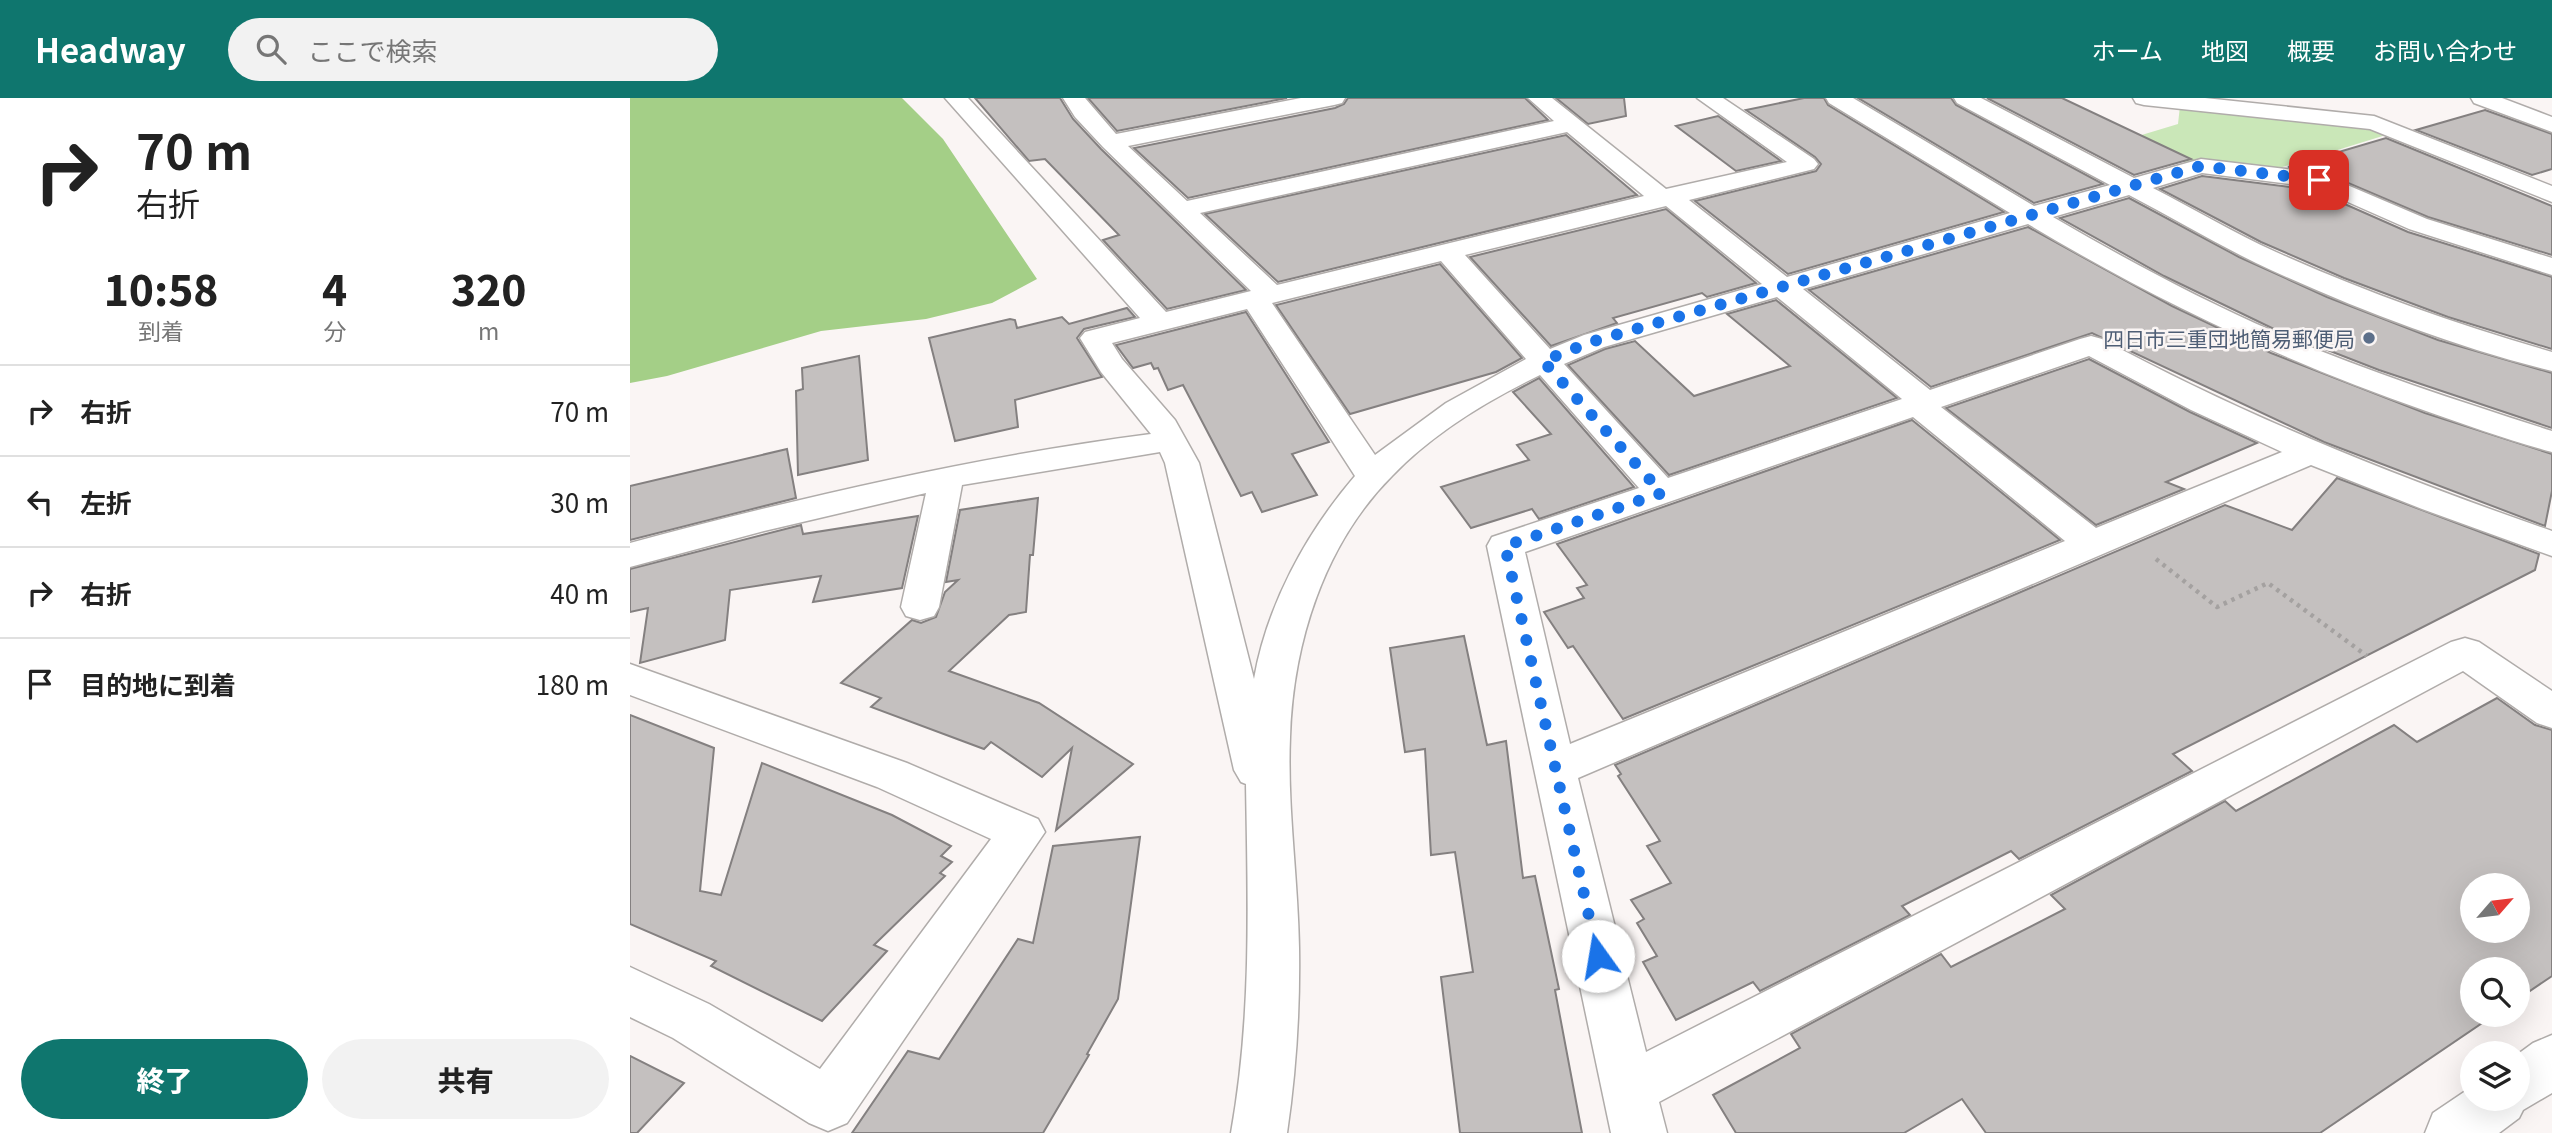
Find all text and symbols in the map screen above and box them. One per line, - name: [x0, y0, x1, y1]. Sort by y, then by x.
- search box: [228, 18, 718, 81]
- text: Headway: [35, 25, 186, 73]
- icon: search: [252, 30, 290, 68]
- text: ここで検索: [308, 31, 438, 68]
- text: ホーム: [2092, 32, 2163, 67]
- text: 地図: [2201, 32, 2249, 67]
- text: 概要: [2287, 32, 2335, 67]
- text: お問い合わせ: [2373, 32, 2517, 67]
- text: 70 m: [136, 113, 252, 184]
- icon: right: [21, 126, 112, 217]
- pin: [2289, 150, 2349, 210]
- icon: arrive: [2300, 161, 2338, 199]
- text: 右折: [136, 179, 200, 225]
- text: 10:58: [104, 257, 218, 318]
- text: 4: [322, 257, 347, 318]
- text: 320: [451, 257, 526, 318]
- text: 到着: [138, 313, 184, 347]
- text: 分: [323, 313, 346, 347]
- text: m: [478, 313, 499, 347]
- place label: 四日市三重団地簡易郵便局: [2103, 323, 2355, 353]
- marker: 四日市三重団地簡易郵便局: [2361, 330, 2377, 346]
- icon: right: [21, 392, 59, 430]
- text: 右折: [80, 392, 132, 429]
- text: 70 m: [550, 392, 609, 429]
- icon: left: [21, 483, 59, 521]
- text: 左折: [80, 483, 132, 520]
- text: 30 m: [550, 483, 609, 520]
- icon: right: [21, 574, 59, 612]
- text: 右折: [80, 574, 132, 611]
- text: 40 m: [550, 574, 609, 611]
- icon: arrive: [21, 665, 59, 703]
- text: 目的地に到着: [80, 665, 236, 702]
- text: 180 m: [536, 665, 609, 702]
- north arrow: [2460, 873, 2530, 943]
- map controls: [2460, 873, 2530, 1111]
- position arrow: [1561, 919, 1635, 993]
- button: search: [2460, 957, 2530, 1027]
- button: 終了: [21, 1039, 308, 1119]
- button: 共有: [322, 1039, 609, 1119]
- button: layers: [2460, 1041, 2530, 1111]

